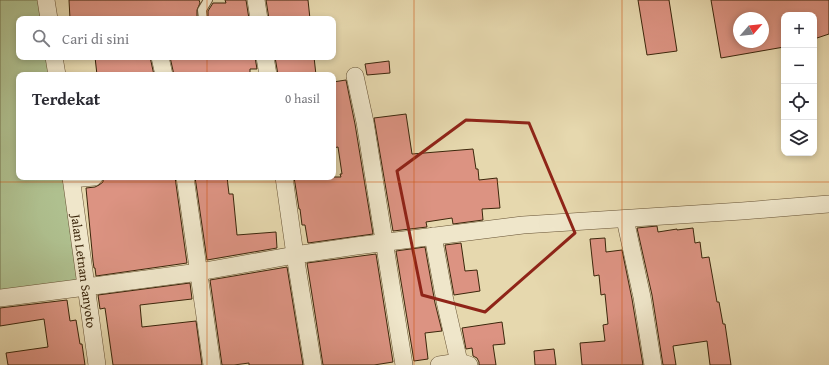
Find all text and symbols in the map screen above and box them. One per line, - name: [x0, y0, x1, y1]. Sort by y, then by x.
- north arrow: [733, 12, 769, 48]
- map controls: [781, 12, 817, 156]
- button: +: [781, 12, 817, 48]
- search box: [16, 16, 336, 60]
- icon: search: [30, 27, 52, 49]
- text: Cari di sini: [62, 28, 129, 49]
- button: −: [781, 48, 817, 84]
- button: locate: [781, 84, 817, 120]
- text: Terdekat: [32, 86, 100, 111]
- text: 0 hasil: [285, 89, 320, 108]
- button: layers: [781, 120, 817, 156]
- street label: Jalan Letnan Sanyoto: [66, 211, 101, 330]

